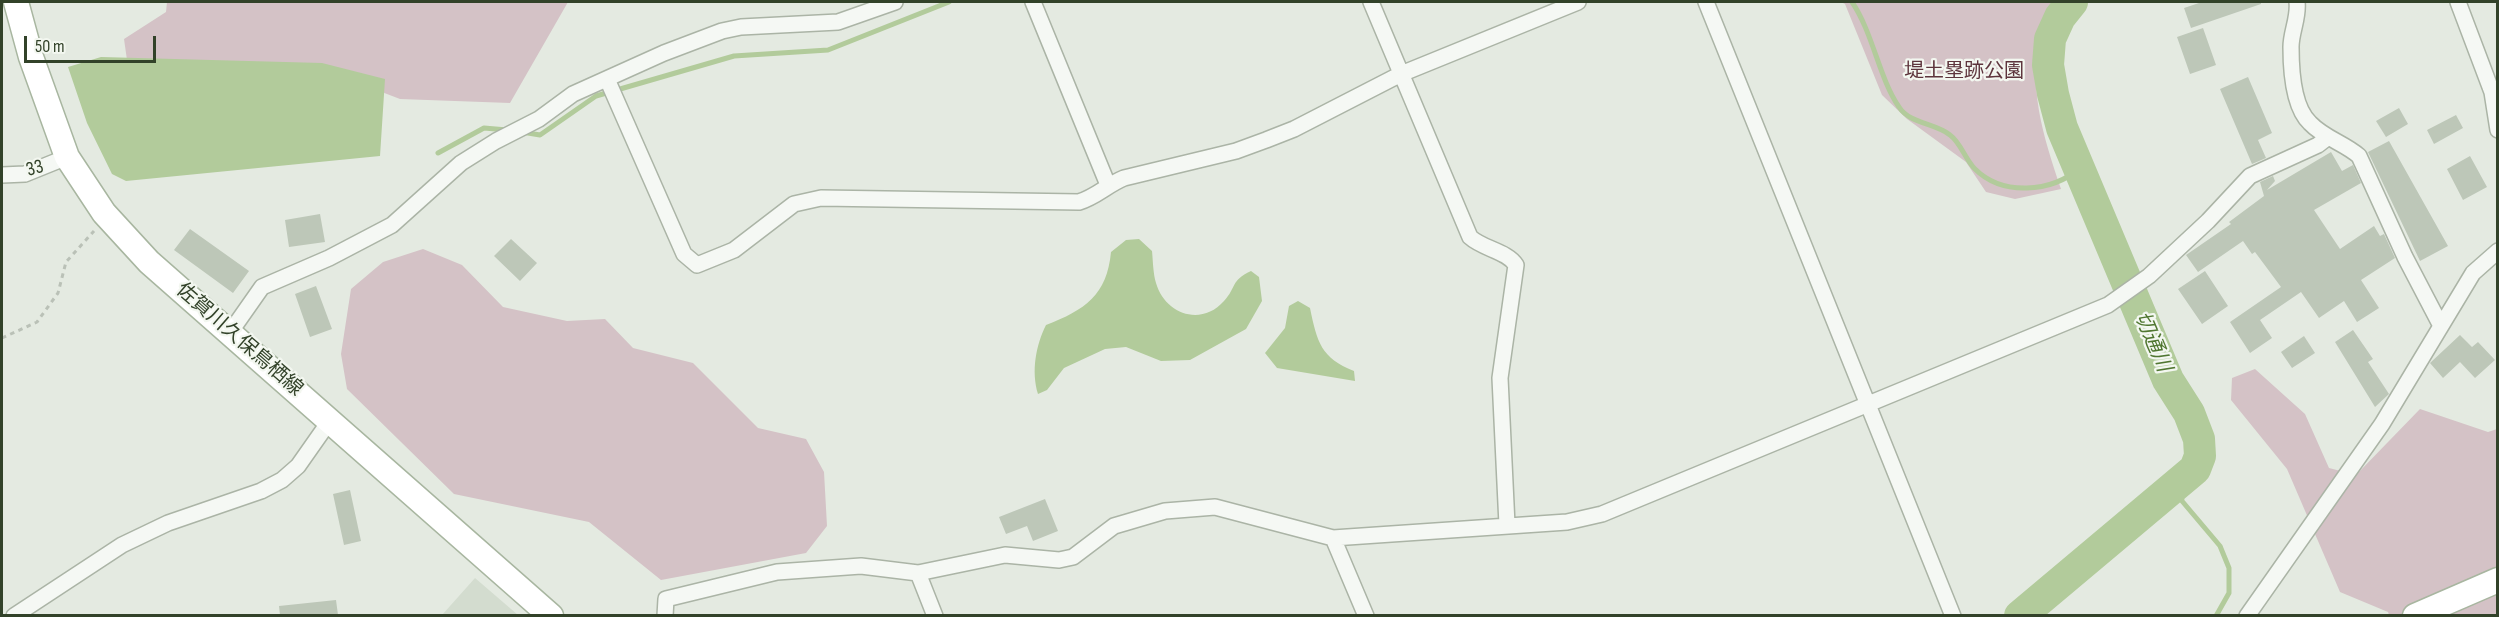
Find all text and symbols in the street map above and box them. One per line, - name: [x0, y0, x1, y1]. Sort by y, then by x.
- scale bar: [27, 24, 159, 62]
- text: 50 m: [35, 36, 65, 57]
- park label: 堤土塁跡公園: [1904, 60, 2024, 84]
- street label: 33: [24, 155, 46, 183]
- street label: 佐賀川久保鳥栖線: [171, 278, 307, 402]
- water label: 切通川: [2128, 308, 2176, 376]

